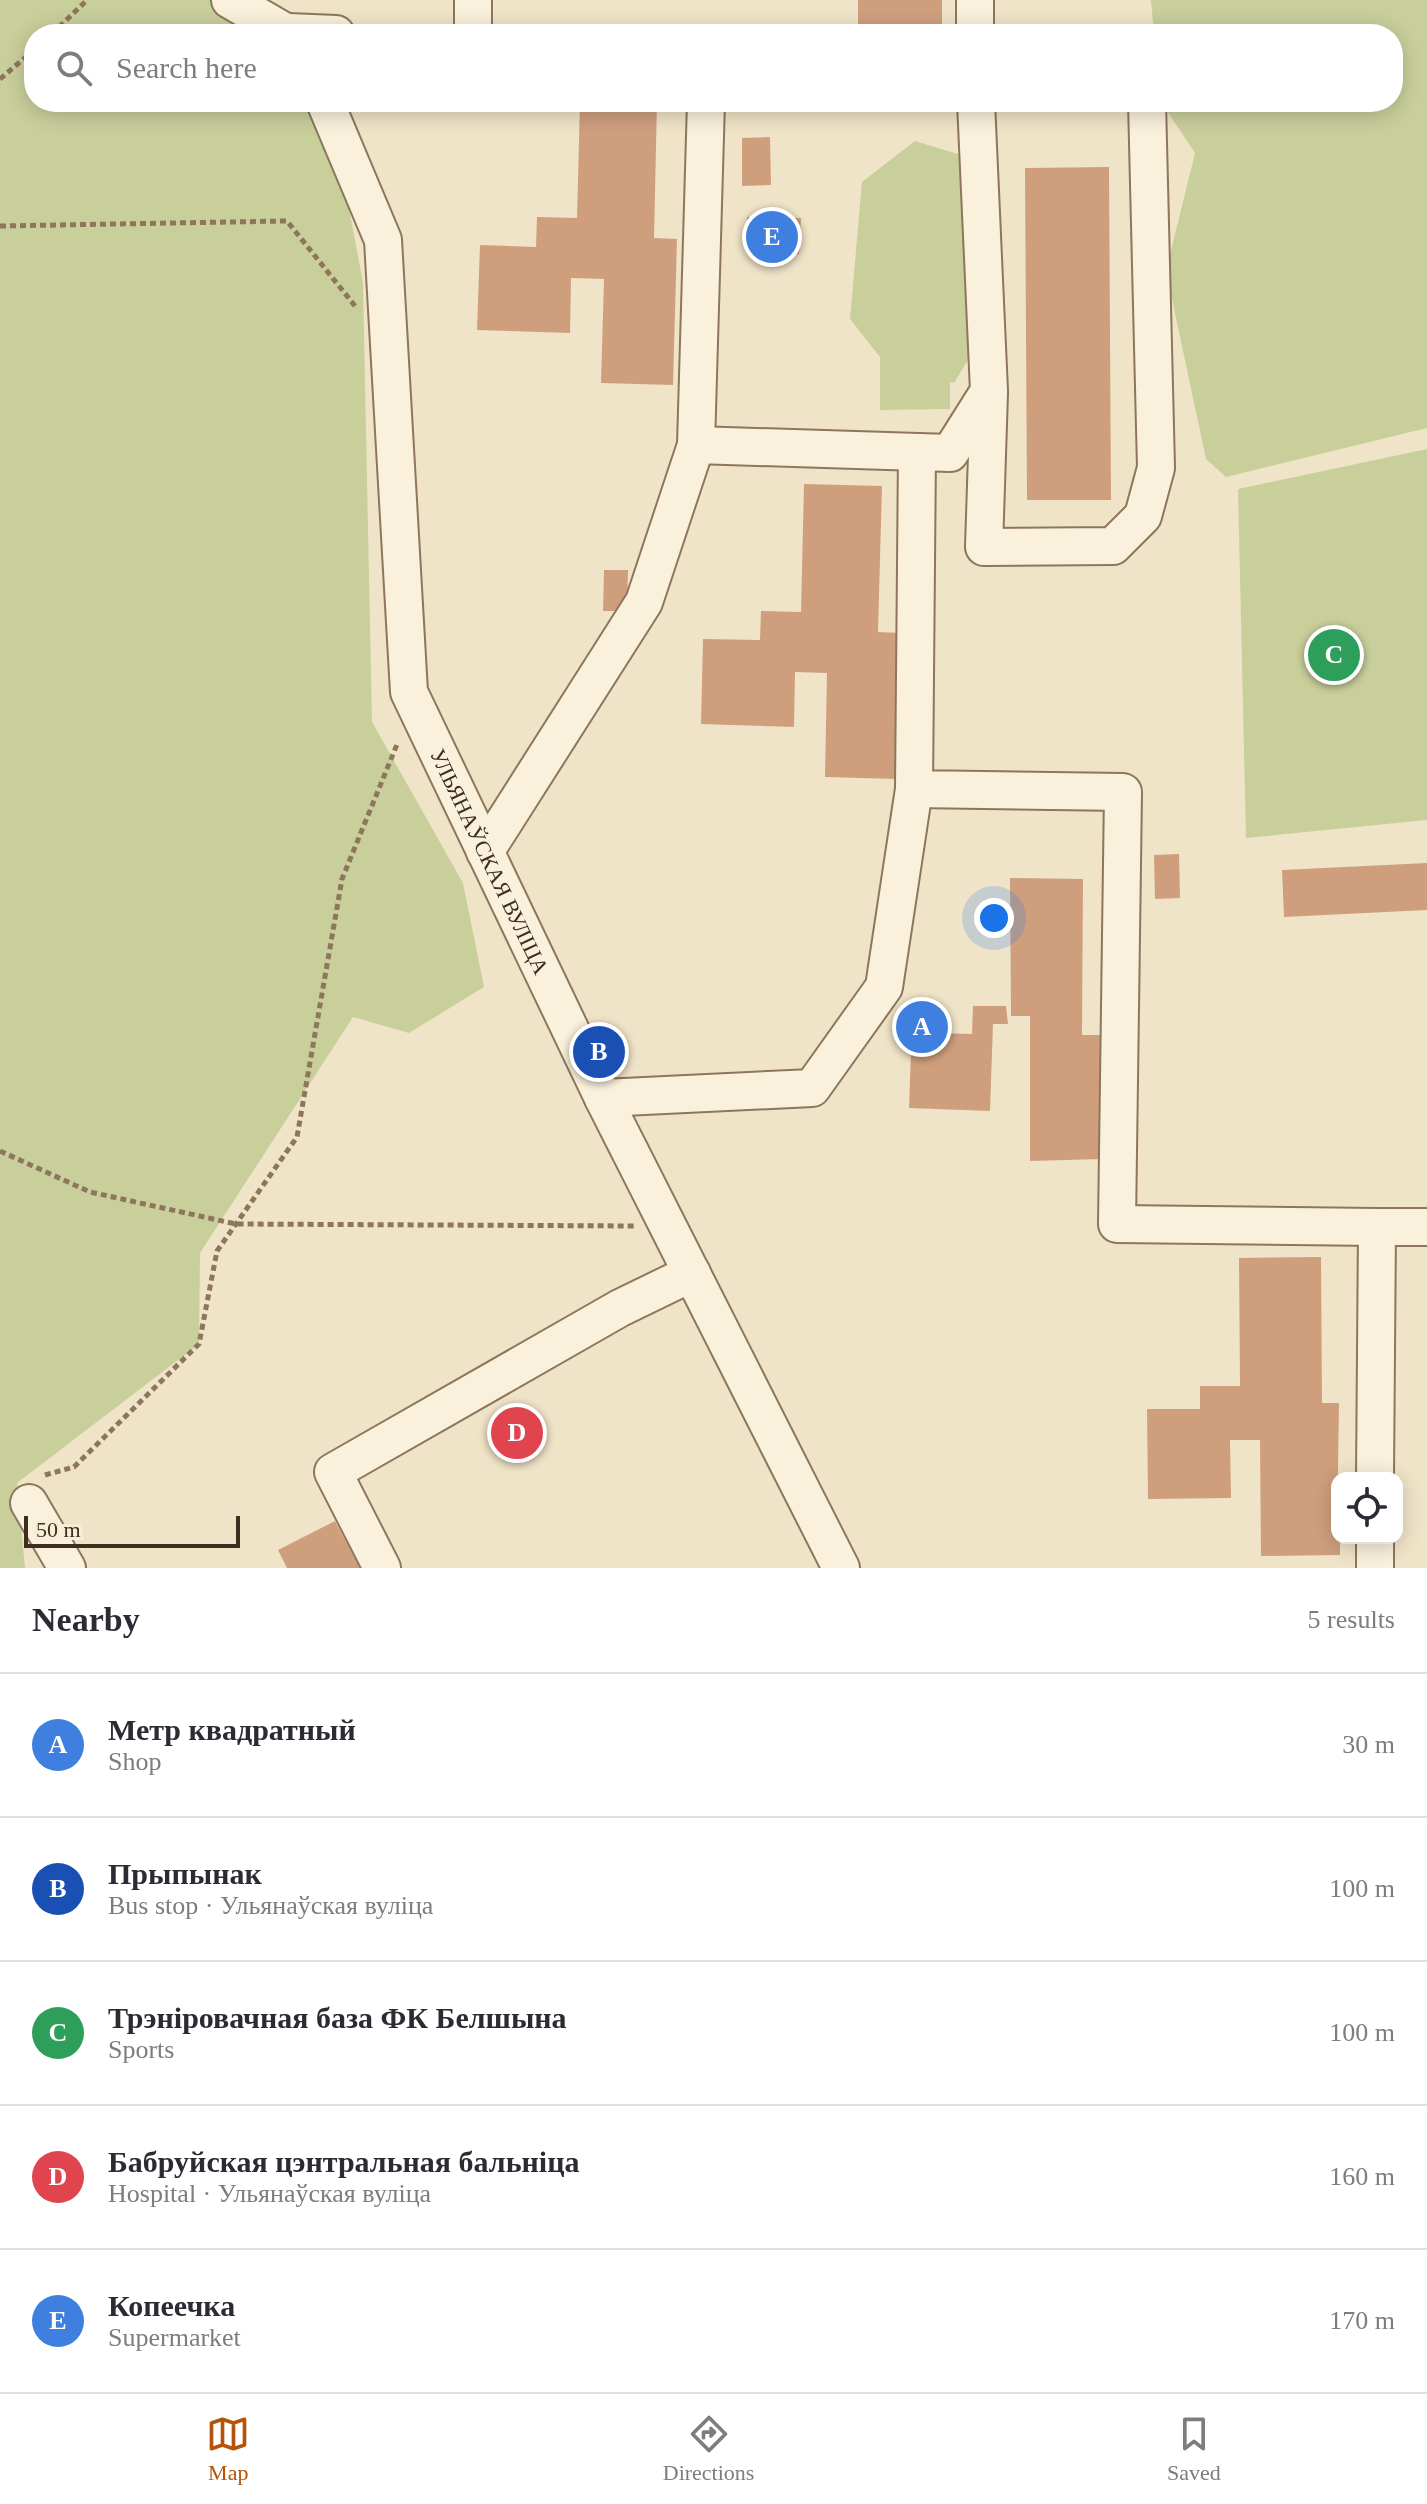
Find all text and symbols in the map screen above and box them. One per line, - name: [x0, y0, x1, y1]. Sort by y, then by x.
- search box: [24, 24, 1403, 112]
- icon: search: [52, 46, 96, 90]
- text: Search here: [116, 51, 257, 84]
- pin: E: [746, 207, 798, 267]
- pin: C: [1308, 625, 1360, 685]
- street label: УЛЬЯНАЎСКАЯ ВУЛІЦА: [425, 745, 554, 978]
- your location: [974, 898, 1014, 938]
- pin: A: [896, 997, 948, 1057]
- pin: B: [573, 1022, 625, 1082]
- pin: D: [491, 1403, 543, 1463]
- map controls: [1331, 1472, 1403, 1544]
- button: locate: [1331, 1472, 1403, 1544]
- scale bar: [24, 1512, 240, 1548]
- text: 50 m: [36, 1517, 81, 1542]
- text: Nearby: [32, 1601, 140, 1638]
- text: 5 results: [1308, 1605, 1395, 1634]
- text: Метр квадратный: [108, 1713, 356, 1746]
- text: A: [49, 1730, 67, 1759]
- text: 30 m: [1342, 1730, 1395, 1759]
- text: Shop: [108, 1747, 161, 1776]
- text: Прыпынак: [108, 1857, 262, 1890]
- text: B: [49, 1874, 67, 1903]
- text: 100 m: [1329, 1874, 1395, 1903]
- text: Bus stop · Ульянаўская вуліца: [108, 1891, 433, 1920]
- text: Трэніровачная база ФК Белшына: [108, 2001, 567, 2034]
- text: C: [49, 2018, 67, 2047]
- text: 100 m: [1329, 2018, 1395, 2047]
- text: Sports: [108, 2035, 174, 2064]
- text: Бабруйская цэнтральная бальніца: [108, 2145, 579, 2178]
- text: D: [49, 2162, 67, 2191]
- text: 160 m: [1329, 2162, 1395, 2191]
- text: Hospital · Ульянаўская вуліца: [108, 2179, 431, 2208]
- text: Копеечка: [108, 2289, 235, 2322]
- text: E: [49, 2306, 67, 2335]
- text: 170 m: [1329, 2306, 1395, 2335]
- text: Supermarket: [108, 2323, 241, 2352]
- tab: Map: [206, 2412, 250, 2486]
- tab: Directions: [663, 2412, 754, 2486]
- tab: Saved: [1167, 2412, 1221, 2486]

